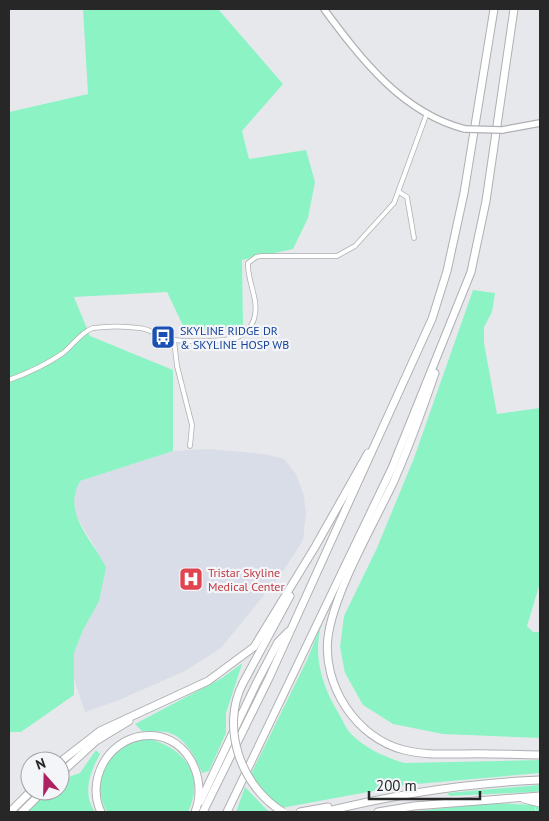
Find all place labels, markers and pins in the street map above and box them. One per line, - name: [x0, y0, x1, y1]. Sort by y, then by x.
- place label: SKYLINE RIDGE DR & SKYLINE HOSP WB: [180, 323, 289, 352]
- bus stop icon: SKYLINE RIDGE DR & SKYLINE HOSP WB: [150, 324, 176, 350]
- place label: Tristar Skyline Medical Center: [208, 565, 285, 594]
- hospital icon: Tristar Skyline Medical Center: [178, 566, 204, 592]

